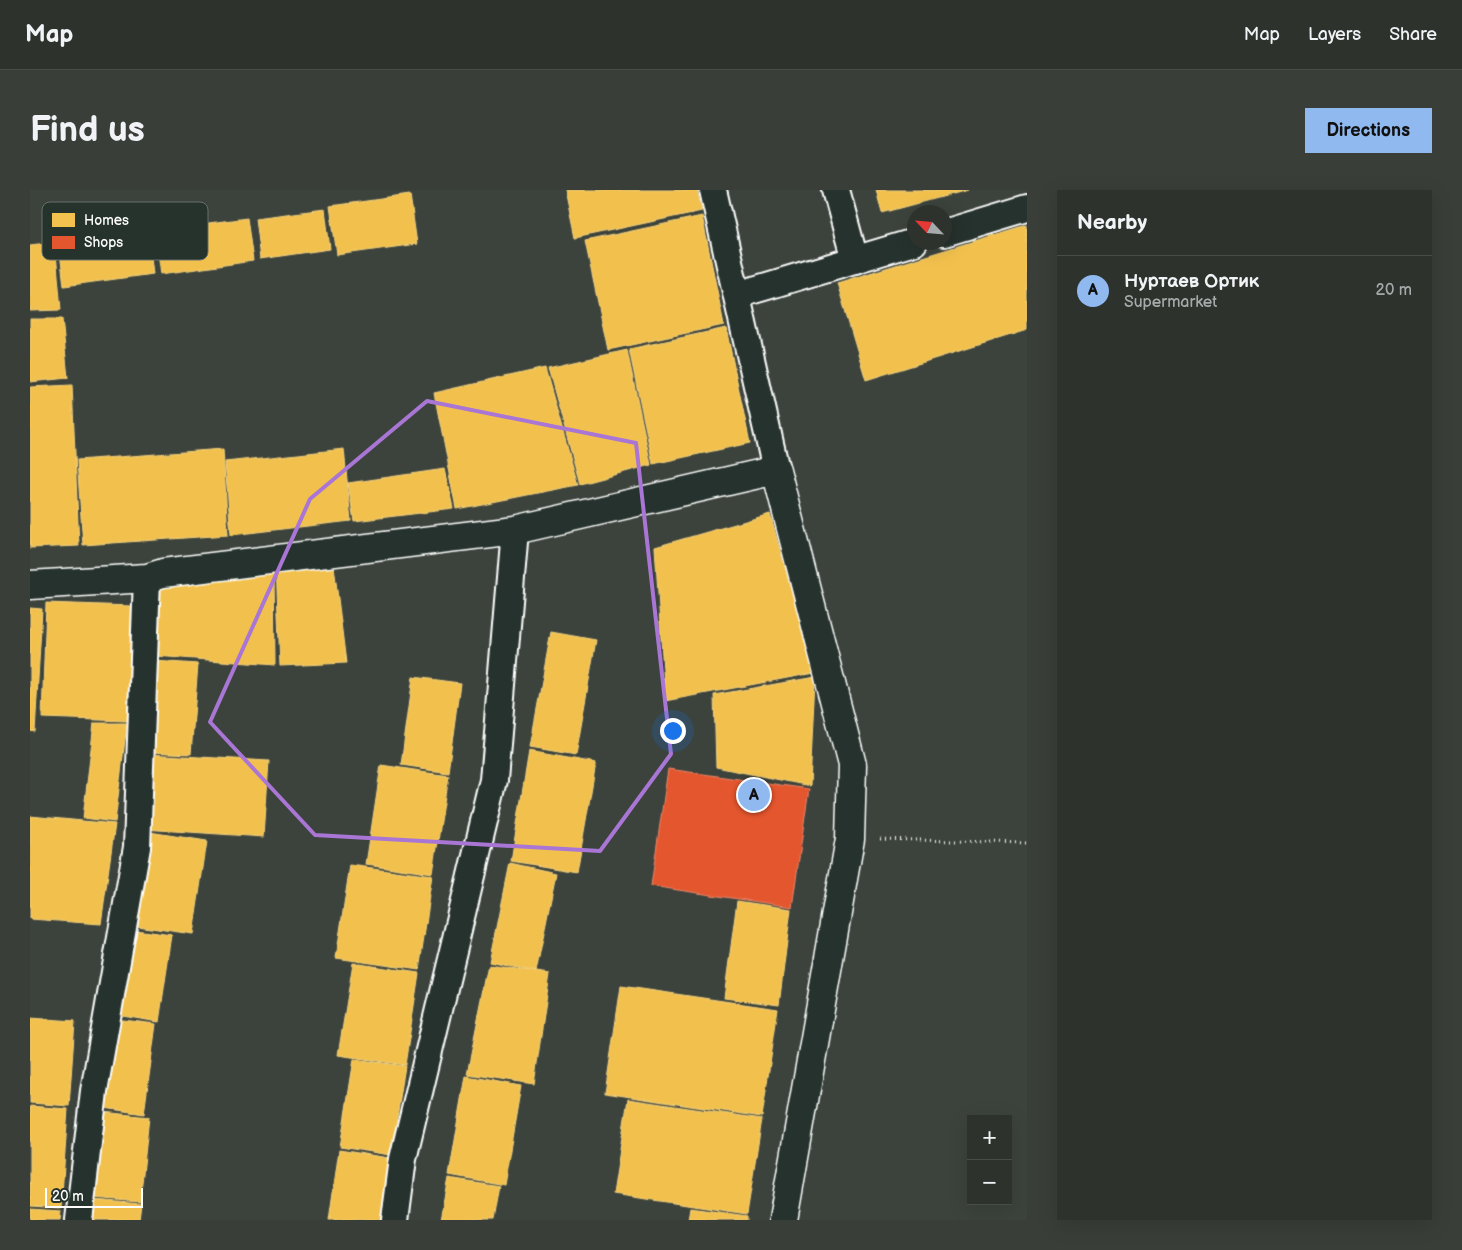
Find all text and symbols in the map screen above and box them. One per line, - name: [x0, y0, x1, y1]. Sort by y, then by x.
- text: Map: [25, 20, 73, 49]
- text: Map: [1244, 24, 1280, 45]
- text: Layers: [1308, 24, 1361, 45]
- text: Share: [1389, 24, 1437, 45]
- button: Directions: [1305, 108, 1432, 153]
- text: Find us: [30, 109, 145, 152]
- legend: [42, 202, 208, 260]
- north arrow: [907, 205, 952, 250]
- text: Nearby: [1077, 210, 1147, 235]
- text: Homes: [84, 212, 129, 229]
- text: Shops: [84, 234, 123, 251]
- text: Нуртаев Ортик: [1124, 270, 1259, 293]
- text: A: [1088, 281, 1098, 300]
- text: 20 m: [1376, 281, 1412, 300]
- text: Supermarket: [1124, 293, 1217, 312]
- your location: [660, 718, 686, 744]
- pin: A: [738, 776, 770, 814]
- map controls: [967, 1115, 1012, 1205]
- button: +: [967, 1115, 1012, 1160]
- button: −: [967, 1160, 1012, 1205]
- scale bar: [45, 1185, 142, 1208]
- text: 20 m: [52, 1188, 84, 1205]

